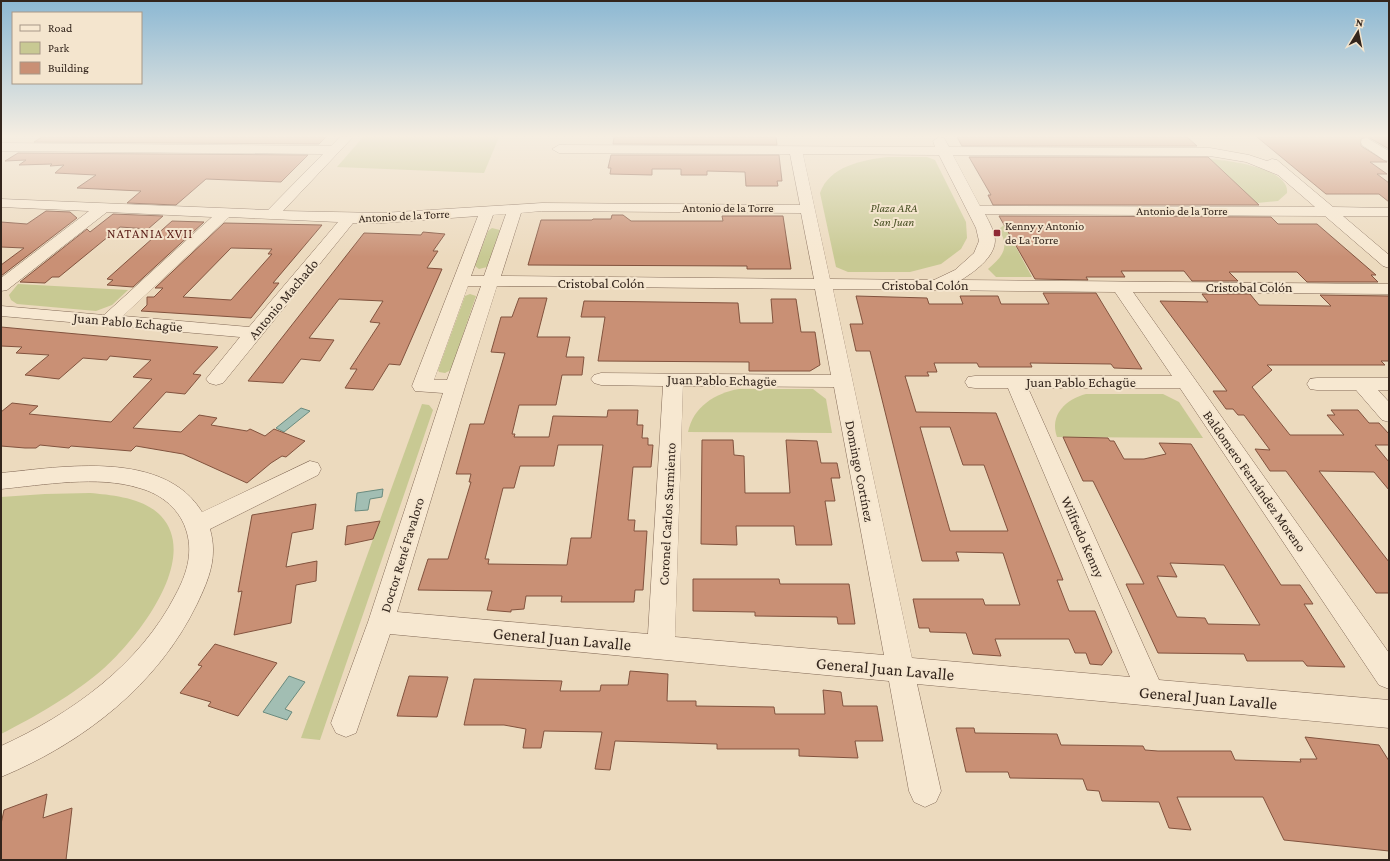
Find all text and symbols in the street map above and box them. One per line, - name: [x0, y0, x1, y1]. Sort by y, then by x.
- legend: [12, 12, 142, 84]
- north arrow: [1338, 12, 1378, 52]
- text: N: [1355, 16, 1365, 29]
- text: Road: [48, 21, 73, 35]
- text: Park: [48, 41, 70, 55]
- text: Building: [48, 61, 89, 75]
- street label: Antonio de la Torre: [682, 201, 774, 215]
- park label: Plaza ARA San Juan: [870, 201, 918, 229]
- street label: Antonio de la Torre: [1136, 204, 1228, 218]
- street label: Antonio de la Torre: [358, 207, 450, 225]
- place label: Kenny y Antonio de La Torre: [1005, 219, 1084, 247]
- district label: NATANIA XVII: [107, 226, 193, 241]
- marker: Kenny y Antonio de La Torre: [992, 228, 1002, 238]
- street label: Antonio Machado: [245, 256, 321, 342]
- street label: Cristobal Colón: [557, 275, 645, 291]
- street label: Cristobal Colón: [881, 277, 969, 293]
- street label: Cristobal Colón: [1205, 279, 1293, 295]
- street label: Juan Pablo Echagüe: [71, 309, 183, 335]
- street label: Juan Pablo Echagüe: [665, 371, 777, 389]
- street label: Juan Pablo Echagüe: [1024, 374, 1136, 390]
- street label: Baldomero Fernández Moreno: [1200, 407, 1310, 555]
- street label: Domingo Cortínez: [842, 419, 878, 523]
- street label: Coronel Carlos Sarmiento: [655, 442, 679, 586]
- street label: Wilfredo Kenny: [1058, 494, 1108, 581]
- street label: Doctor René Favaloro: [377, 496, 427, 614]
- street label: General Juan Lavalle: [492, 623, 632, 655]
- street label: General Juan Lavalle: [815, 653, 955, 685]
- street label: General Juan Lavalle: [1138, 682, 1278, 714]

